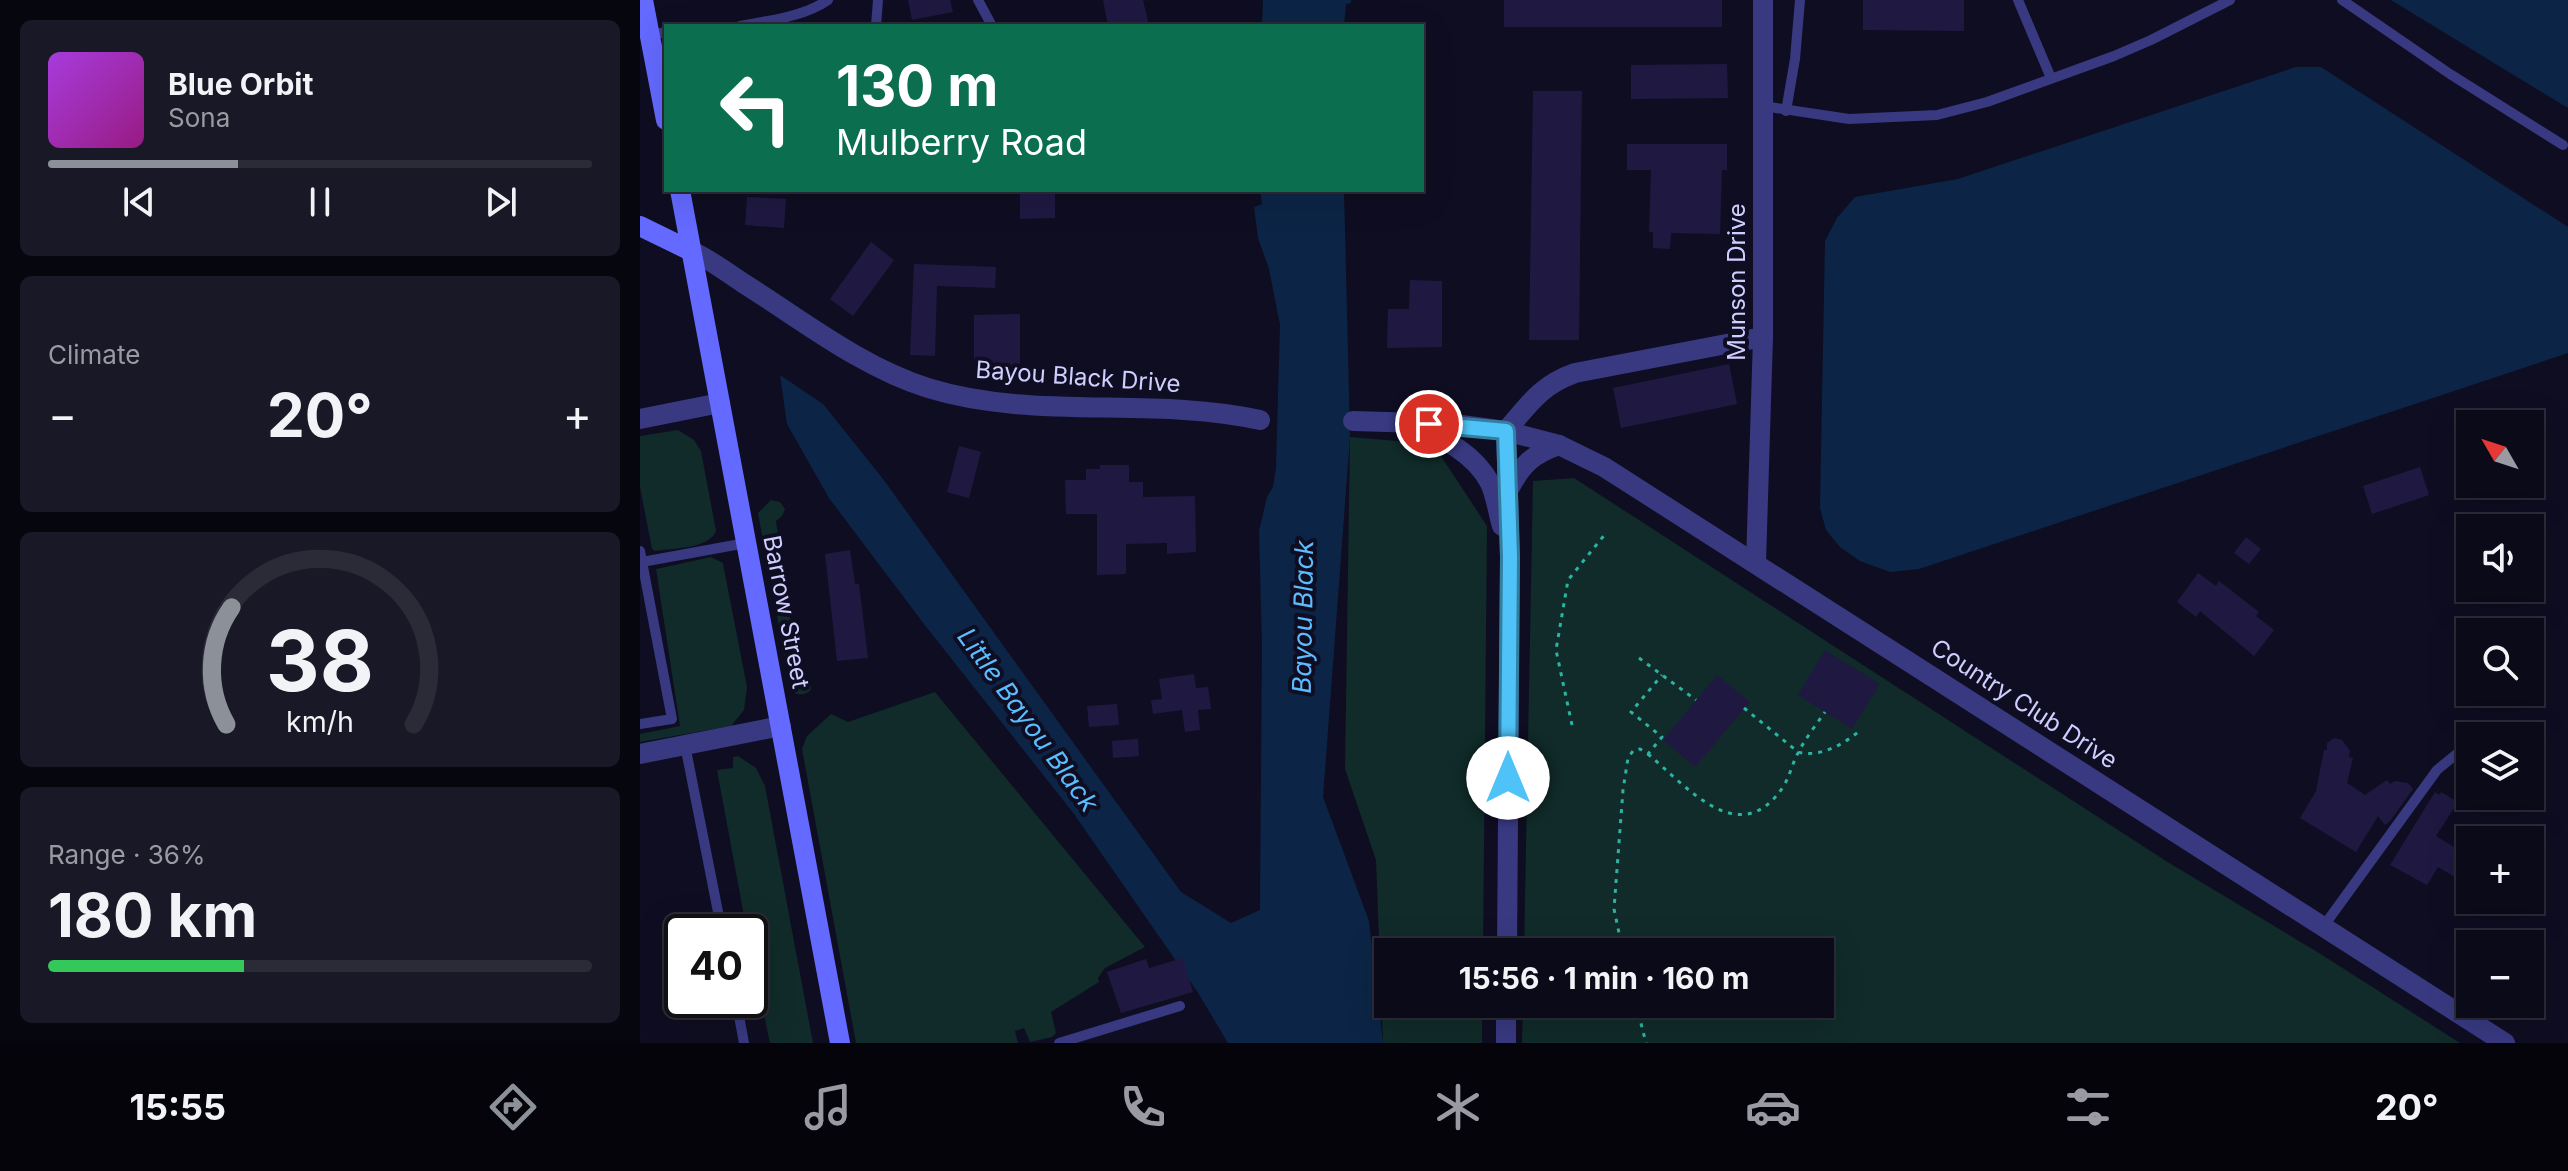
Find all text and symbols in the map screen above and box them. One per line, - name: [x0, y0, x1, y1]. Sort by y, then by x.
- text: 130 m: [836, 52, 998, 120]
- icon: left: [704, 56, 808, 160]
- text: Blue Orbit: [168, 66, 313, 102]
- text: Sona: [168, 102, 230, 133]
- text: Mulberry Road: [836, 120, 1087, 164]
- icon: previous: [117, 180, 161, 224]
- icon: pause: [298, 180, 342, 224]
- icon: next: [479, 180, 523, 224]
- street label: Munson Drive: [1722, 203, 1751, 361]
- text: Climate: [48, 339, 140, 370]
- street label: Bayou Black Drive: [975, 355, 1181, 398]
- text: 20°: [267, 379, 373, 451]
- text: −: [48, 388, 77, 442]
- text: +: [563, 388, 592, 442]
- pin: [1395, 390, 1463, 458]
- icon: arrive: [1407, 402, 1451, 446]
- north arrow: [2456, 410, 2544, 498]
- map controls: [2456, 410, 2544, 1018]
- button: sound: [2456, 514, 2544, 602]
- street label: Barrow Street: [757, 533, 816, 691]
- water label: Bayou Black: [1286, 539, 1319, 694]
- text: 38: [266, 610, 374, 711]
- button: search: [2456, 618, 2544, 706]
- water label: Little Bayou Black: [951, 622, 1106, 818]
- street label: Country Club Drive: [1926, 633, 2123, 775]
- text: km/h: [286, 705, 354, 740]
- button: layers: [2456, 722, 2544, 810]
- position arrow: [1466, 736, 1550, 820]
- button: +: [2456, 826, 2544, 914]
- text: Range · 36%: [48, 839, 206, 870]
- text: 180 km: [48, 879, 257, 951]
- speed limit sign: 40: [664, 914, 768, 1018]
- button: −: [2456, 930, 2544, 1018]
- text: 15:56 · 1 min · 160 m: [1459, 960, 1749, 996]
- icon: directions: [485, 1079, 541, 1135]
- icon: music: [800, 1079, 856, 1135]
- icon: phone: [1115, 1079, 1171, 1135]
- icon: climate: [1430, 1079, 1486, 1135]
- icon: car: [1745, 1079, 1801, 1135]
- icon: filters: [2060, 1079, 2116, 1135]
- text: 15:55: [129, 1085, 226, 1129]
- text: 20°: [2375, 1085, 2438, 1129]

